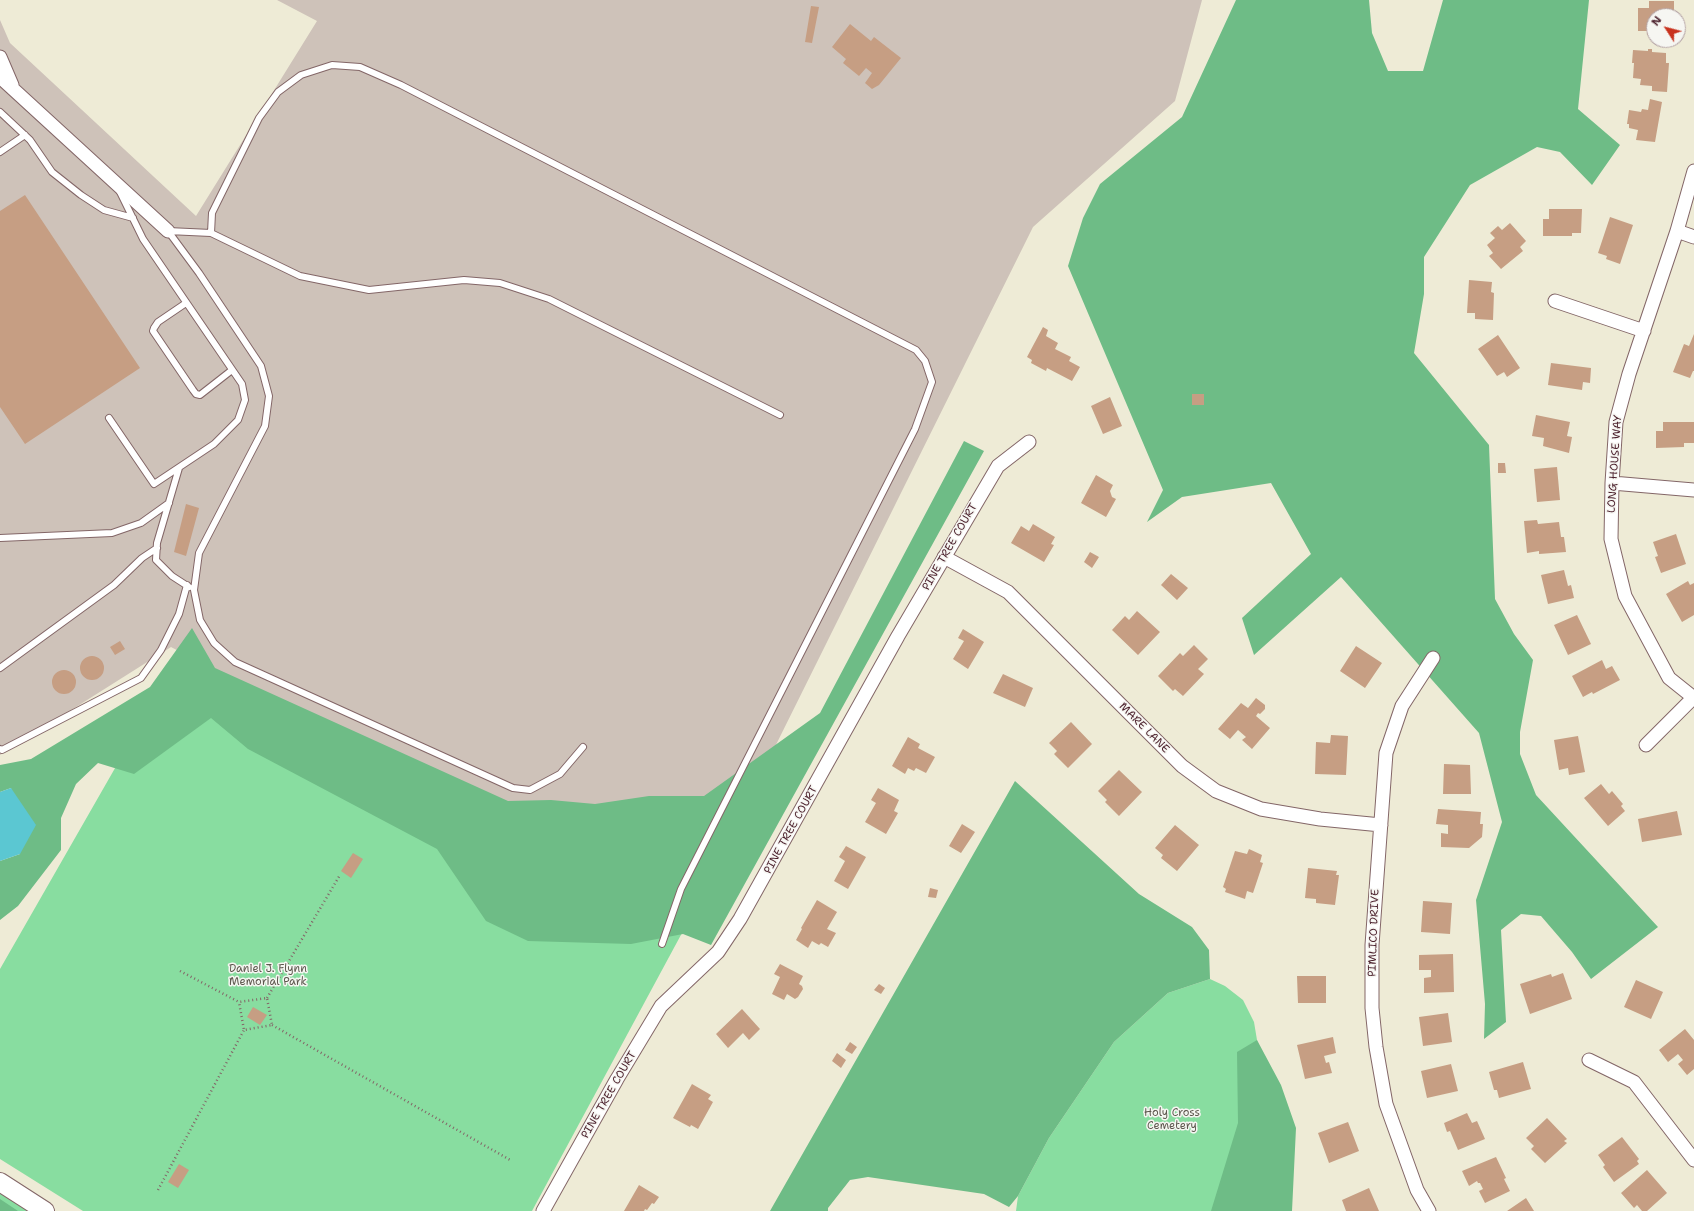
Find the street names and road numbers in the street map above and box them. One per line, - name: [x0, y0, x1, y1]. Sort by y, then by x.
- street label: LONG HOUSE WAY: [1605, 415, 1625, 513]
- street label: PINE TREE COURT: [920, 501, 980, 593]
- street label: MARE LANE: [1116, 700, 1172, 756]
- street label: PINE TREE COURT: [761, 784, 821, 876]
- street label: PIMLICO DRIVE: [1366, 889, 1382, 977]
- street label: PINE TREE COURT: [579, 1049, 639, 1141]

